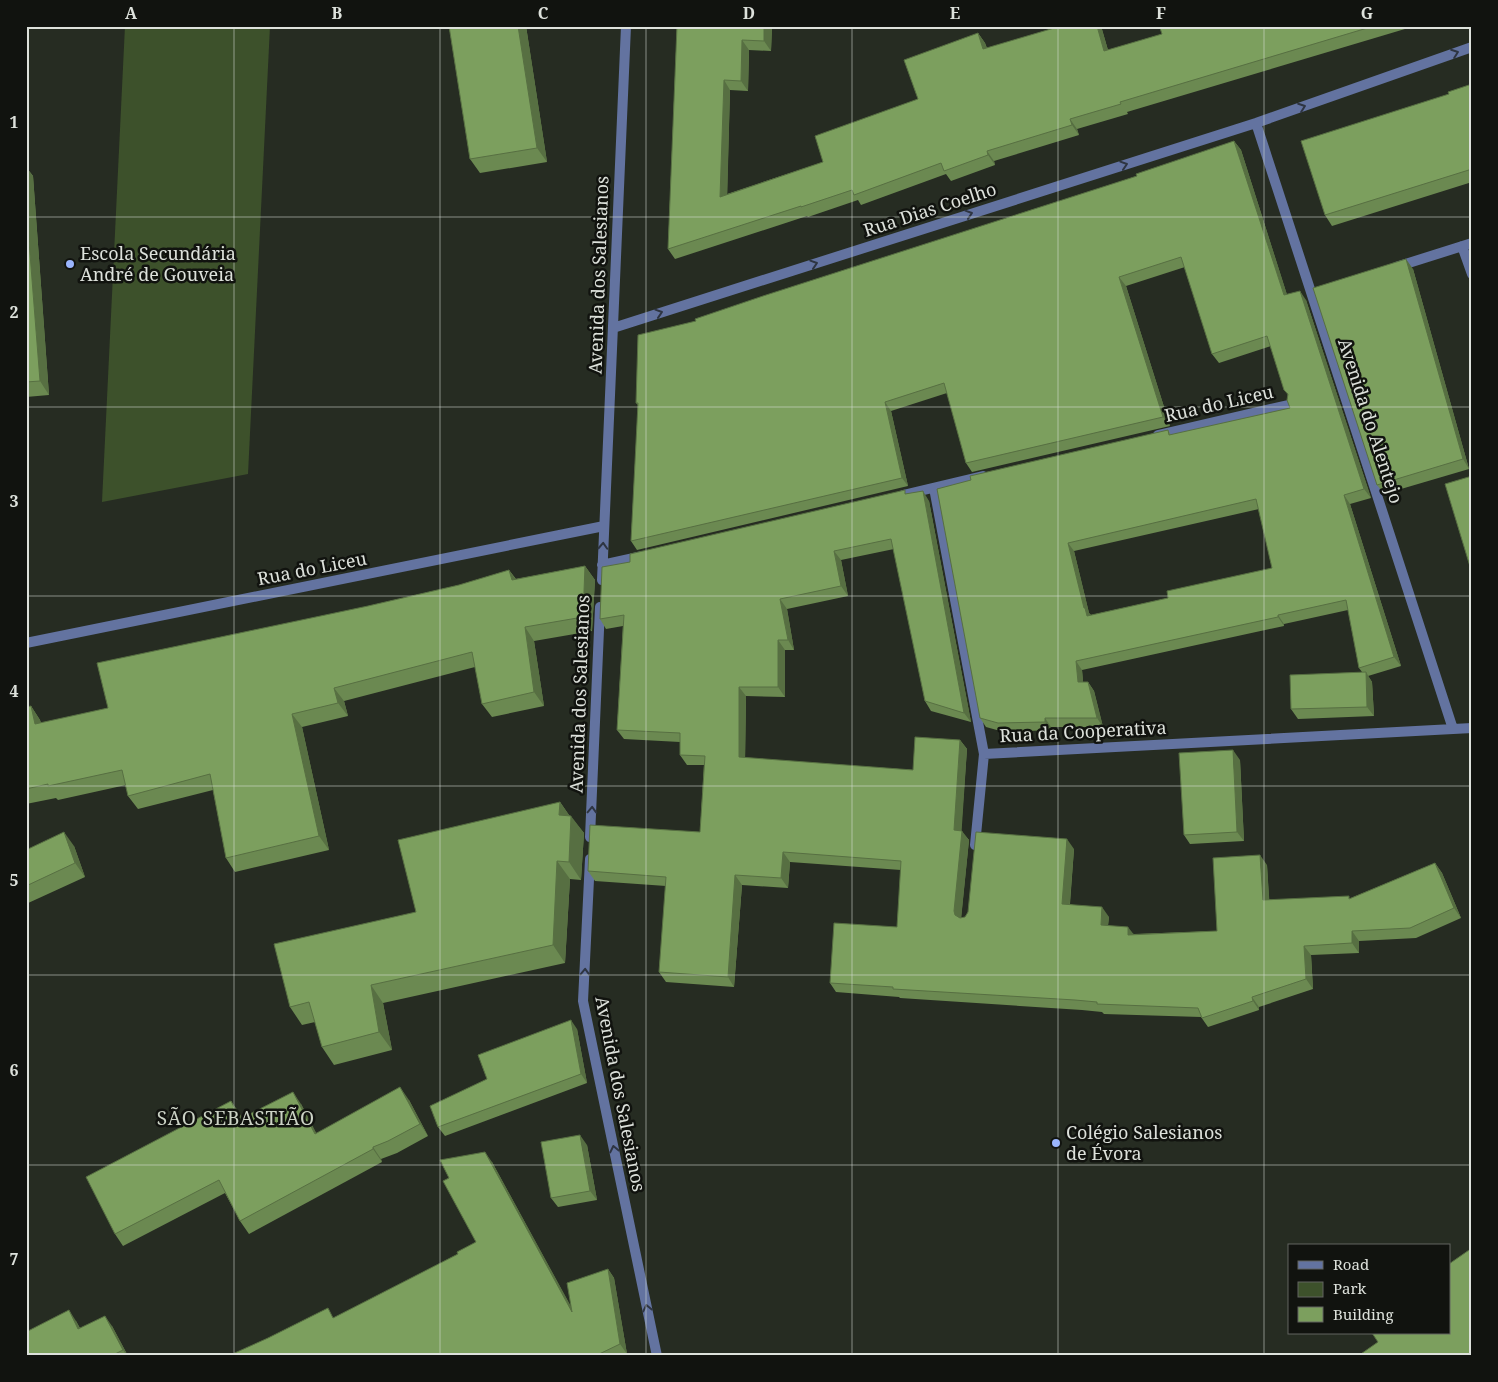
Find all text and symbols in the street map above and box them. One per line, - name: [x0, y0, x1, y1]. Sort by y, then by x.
- text: A: [125, 2, 138, 24]
- text: B: [332, 2, 343, 24]
- text: C: [538, 2, 549, 24]
- text: D: [743, 2, 755, 24]
- text: E: [950, 2, 960, 24]
- text: F: [1156, 2, 1166, 24]
- text: G: [1361, 2, 1373, 24]
- one-way arrow: [1450, 49, 1459, 59]
- one-way arrow: [1297, 103, 1306, 113]
- text: 1: [9, 111, 19, 133]
- one-way arrow: [1119, 161, 1128, 171]
- street label: Avenida dos Salesianos: [583, 175, 613, 375]
- street label: Rua Dias Coelho: [860, 176, 999, 242]
- one-way arrow: [965, 210, 973, 220]
- place label: Escola Secundária André de Gouveia: [80, 241, 236, 286]
- marker: Escola Secundária André de Gouveia: [64, 258, 76, 270]
- one-way arrow: [810, 259, 818, 269]
- text: 2: [9, 301, 19, 323]
- one-way arrow: [655, 308, 663, 318]
- street label: Avenida do Alentejo: [1333, 335, 1409, 506]
- street label: Rua do Liceu: [1162, 379, 1276, 427]
- text: 3: [9, 490, 19, 512]
- one-way arrow: [598, 541, 609, 549]
- street label: Rua do Liceu: [255, 546, 369, 590]
- street label: Avenida dos Salesianos: [564, 594, 594, 794]
- text: 4: [9, 680, 19, 702]
- street label: Rua da Cooperativa: [999, 715, 1167, 747]
- one-way arrow: [586, 805, 597, 813]
- text: 5: [9, 869, 19, 891]
- one-way arrow: [579, 968, 590, 976]
- street label: Avenida dos Salesianos: [590, 994, 652, 1193]
- text: 6: [9, 1059, 19, 1081]
- district label: SÃO SEBASTIÃO: [157, 1105, 315, 1131]
- place label: Colégio Salesianos de Évora: [1066, 1120, 1222, 1165]
- marker: Colégio Salesianos de Évora: [1050, 1137, 1062, 1149]
- one-way arrow: [609, 1144, 620, 1153]
- legend: [1288, 1244, 1450, 1334]
- text: 7: [9, 1248, 19, 1270]
- text: Road: [1333, 1254, 1369, 1274]
- text: Park: [1333, 1278, 1367, 1298]
- one-way arrow: [642, 1304, 653, 1312]
- text: Building: [1333, 1304, 1394, 1324]

